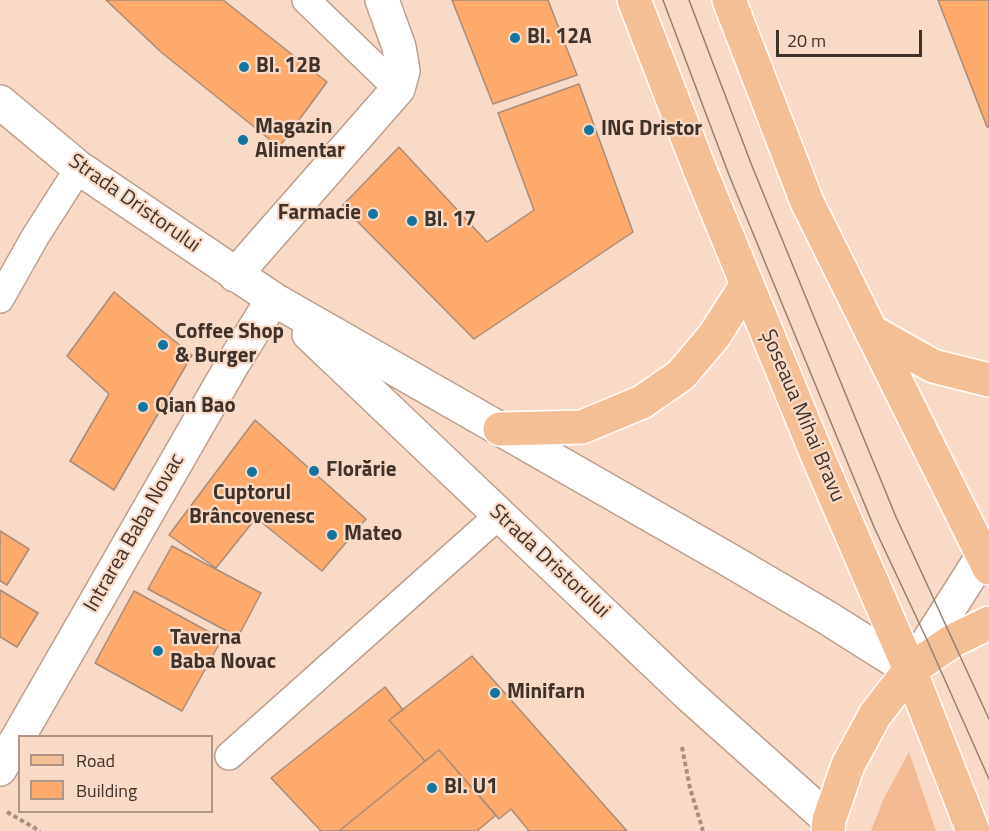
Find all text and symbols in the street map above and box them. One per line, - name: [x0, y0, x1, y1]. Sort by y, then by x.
- scale bar: [779, 18, 924, 56]
- place label: Bl. 12A: [527, 25, 592, 51]
- text: 20 m: [787, 27, 826, 54]
- marker: Bl. 12A: [508, 31, 522, 45]
- place label: Bl. 12B: [256, 54, 321, 80]
- marker: Bl. 12B: [237, 60, 251, 74]
- place label: Magazin Alimentar: [255, 115, 345, 165]
- place label: ING Dristor: [601, 117, 702, 143]
- marker: ING Dristor: [582, 123, 596, 137]
- marker: Magazin Alimentar: [236, 133, 250, 147]
- street label: Strada Dristorului: [63, 149, 205, 259]
- place label: Farmacie: [278, 201, 361, 227]
- marker: Farmacie: [366, 207, 380, 221]
- place label: Bl. 17: [424, 208, 476, 234]
- marker: Bl. 17: [405, 214, 419, 228]
- place label: Coffee Shop & Burger: [175, 320, 284, 370]
- street label: Șoseaua Mihai Bravu: [754, 326, 850, 506]
- marker: Coffee Shop & Burger: [156, 338, 170, 352]
- place label: Qian Bao: [155, 394, 236, 420]
- marker: Qian Bao: [136, 400, 150, 414]
- street label: Intrarea Baba Novac: [79, 449, 191, 617]
- place label: Florărie: [326, 458, 396, 484]
- marker: Florărie: [307, 464, 321, 478]
- marker: Cuptorul Brâncovenesc: [245, 465, 259, 479]
- place label: Cuptorul Brâncovenesc: [189, 481, 315, 531]
- street label: Strada Dristorului: [484, 500, 614, 624]
- place label: Mateo: [344, 522, 402, 548]
- marker: Mateo: [325, 528, 339, 542]
- place label: Taverna Baba Novac: [170, 626, 276, 676]
- marker: Taverna Baba Novac: [151, 644, 165, 658]
- place label: Minifarn: [507, 680, 585, 706]
- marker: Minifarn: [488, 686, 502, 700]
- legend: [18, 735, 213, 813]
- text: Road: [76, 747, 115, 774]
- place label: Bl. U1: [444, 775, 498, 801]
- text: Building: [76, 777, 137, 804]
- marker: Bl. U1: [425, 781, 439, 795]

